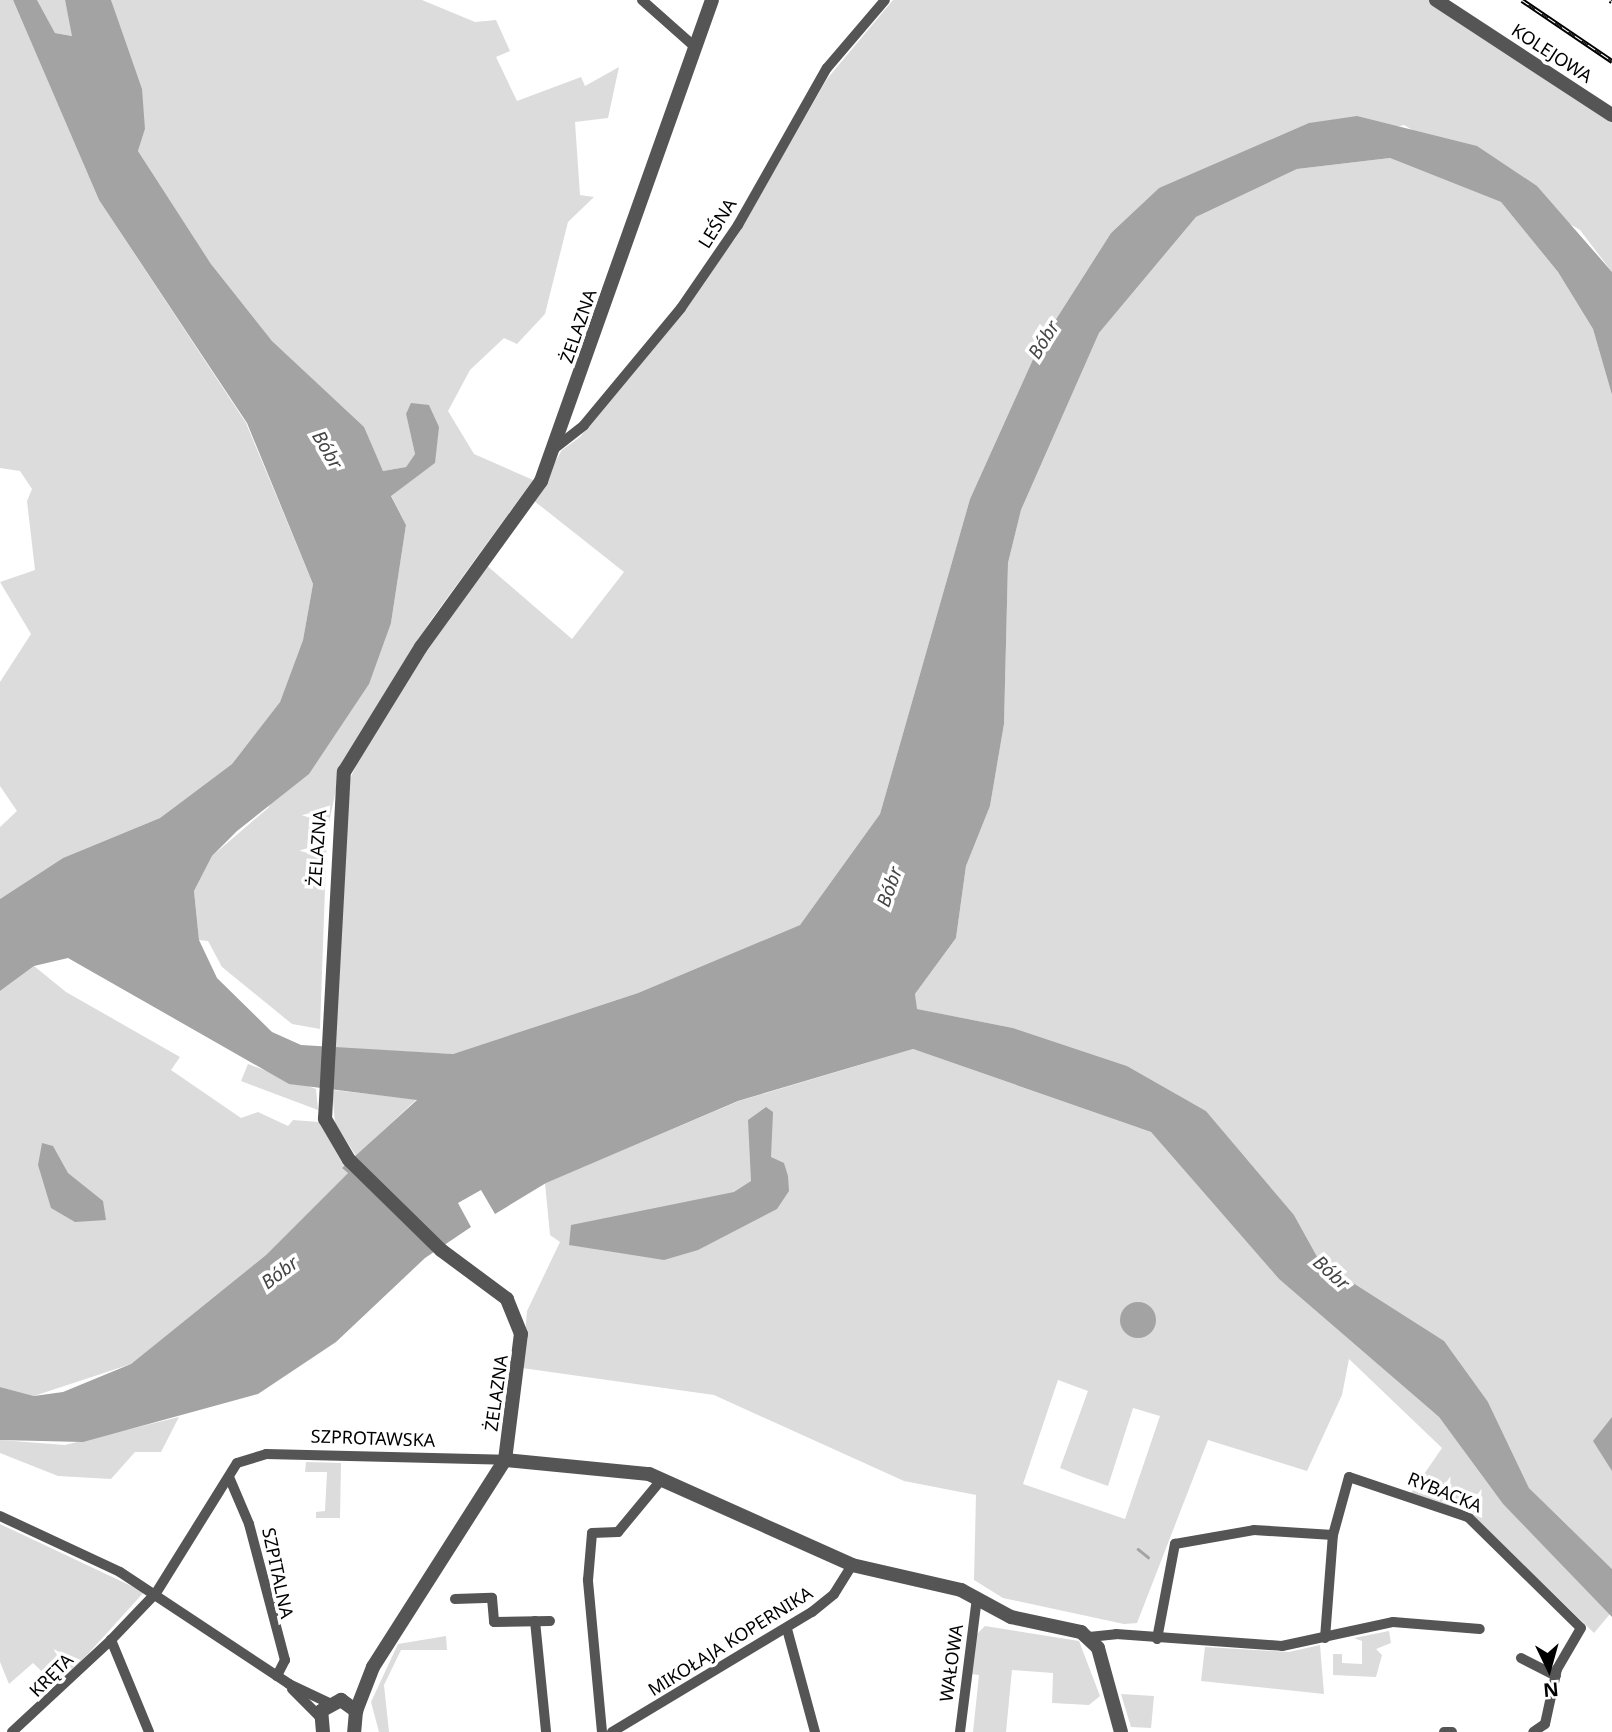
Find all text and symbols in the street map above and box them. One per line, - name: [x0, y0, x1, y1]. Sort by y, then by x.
- street label: KOLEJOWA: [1508, 19, 1596, 87]
- street label: LEŚNA: [693, 194, 741, 252]
- street label: ŻELAZNA: [555, 286, 601, 366]
- water label: Bóbr: [1024, 317, 1064, 363]
- water label: Bóbr: [307, 427, 347, 473]
- street label: ŻELAZNA: [304, 809, 330, 887]
- water label: Bóbr: [872, 864, 908, 910]
- water label: Bóbr: [1308, 1251, 1354, 1295]
- water label: Bóbr: [257, 1252, 303, 1294]
- street label: ŻELAZNA: [480, 1354, 512, 1432]
- street label: SZPROTAWSKA: [310, 1425, 436, 1451]
- street label: RYBACKA: [1405, 1467, 1485, 1517]
- street label: SZPITALNA: [258, 1526, 298, 1620]
- street label: MIKOŁAJA KOPERNIKA: [644, 1582, 816, 1700]
- street label: WAŁOWA: [935, 1623, 967, 1703]
- north arrow: [1514, 1634, 1584, 1704]
- street label: KRĘTA: [25, 1649, 77, 1701]
- text: N: [1542, 1676, 1560, 1704]

